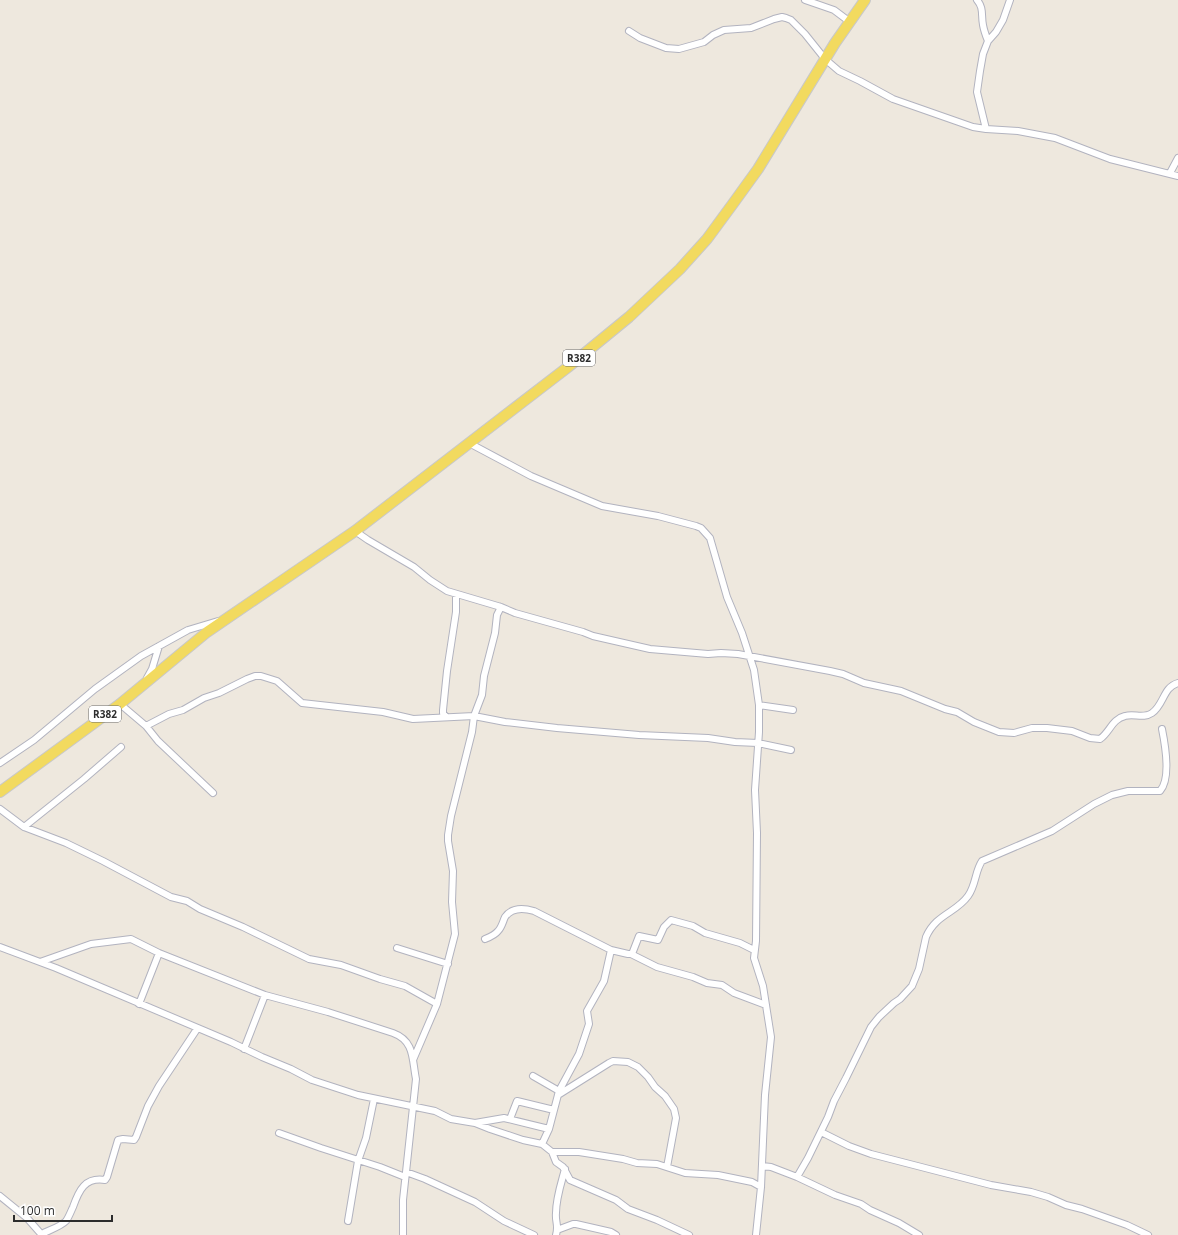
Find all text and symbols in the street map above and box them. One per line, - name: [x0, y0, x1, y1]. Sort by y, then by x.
- road number: R382: [563, 350, 595, 366]
- road number: R382: [89, 706, 121, 722]
- scale bar: [14, 1197, 112, 1223]
- text: 100 m: [20, 1202, 55, 1219]

